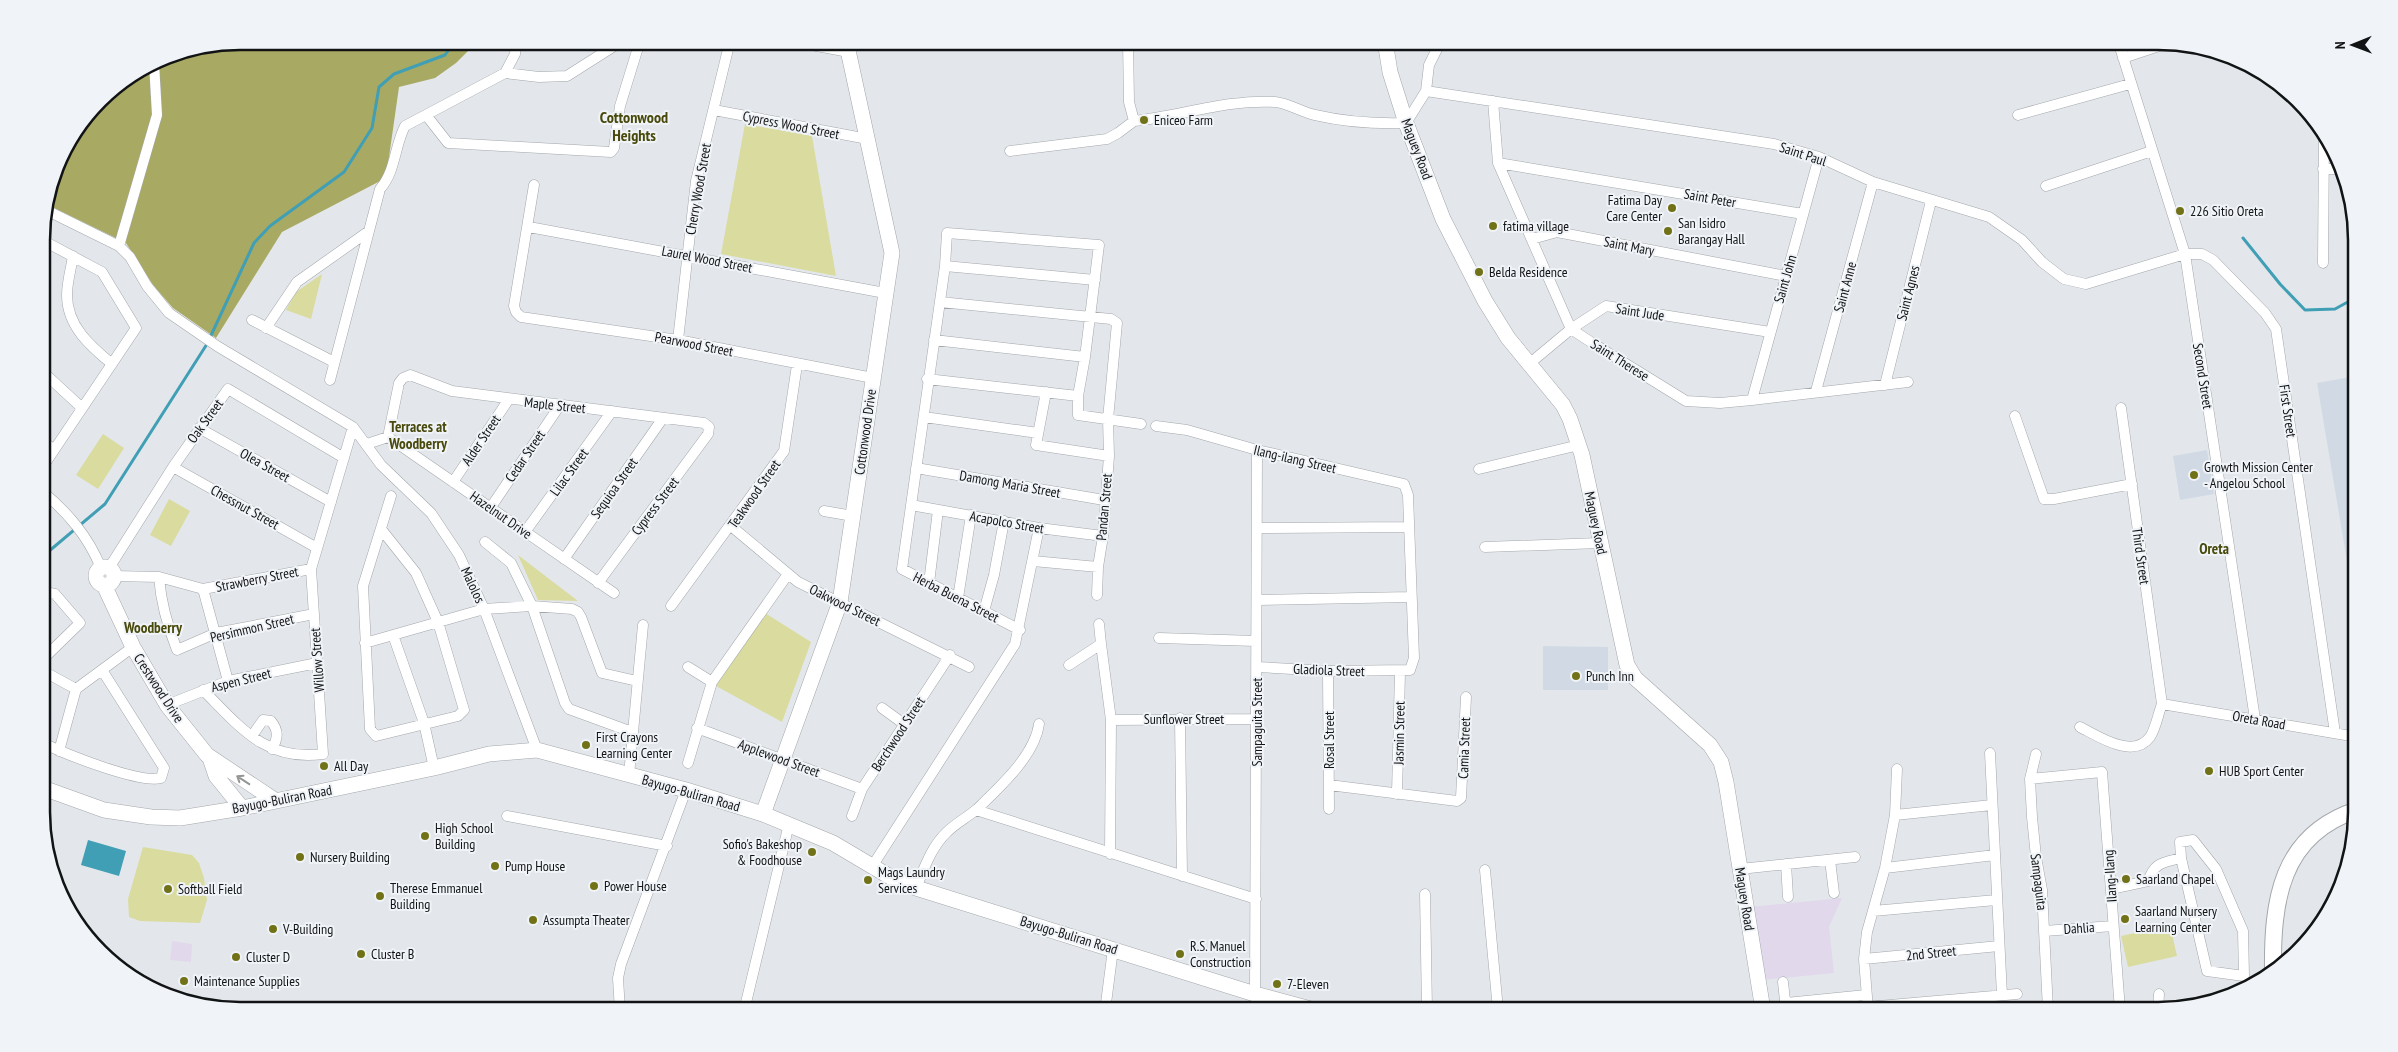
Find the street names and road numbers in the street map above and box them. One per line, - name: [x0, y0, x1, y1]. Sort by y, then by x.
- street label: Cypress Wood Street: [741, 107, 841, 143]
- street label: Maguey Road: [1397, 116, 1437, 182]
- street label: Saint Paul: [1777, 138, 1830, 170]
- street label: Cherry Wood Street: [681, 142, 715, 236]
- street label: Saint Peter: [1683, 185, 1738, 211]
- street label: Saint Mary: [1602, 232, 1657, 260]
- street label: Laurel Wood Street: [660, 241, 754, 277]
- street label: Saint John: [1770, 253, 1800, 305]
- street label: Saint Anne: [1830, 259, 1860, 314]
- street label: Saint Agnes: [1892, 263, 1924, 323]
- street label: Saint Jude: [1614, 299, 1666, 325]
- street label: Pearwood Street: [653, 328, 735, 360]
- street label: Saint Therese: [1587, 335, 1653, 385]
- street label: Second Street: [2189, 342, 2217, 410]
- street label: First Street: [2275, 383, 2301, 439]
- street label: Cottonwood Drive: [850, 388, 880, 476]
- street label: Maple Street: [523, 393, 587, 417]
- street label: Oak Street: [183, 395, 227, 447]
- street label: Alder Street: [457, 411, 505, 469]
- street label: Cedar Street: [501, 426, 549, 486]
- street label: Ilang-ilang Street: [1252, 441, 1338, 477]
- street label: Olea Street: [237, 444, 293, 486]
- street label: Lilac Street: [546, 445, 592, 499]
- street label: Sequioa Street: [586, 454, 642, 522]
- street label: Teakwood Street: [724, 456, 784, 532]
- street label: Damong Maria Street: [958, 466, 1062, 502]
- street label: Pandan Street: [1092, 472, 1116, 541]
- street label: Cypress Street: [627, 473, 683, 539]
- street label: Chessnut Street: [207, 481, 283, 533]
- street label: Hazelnut Drive: [467, 487, 536, 543]
- street label: Maguey Road: [1581, 490, 1611, 556]
- street label: Acapolco Street: [968, 507, 1046, 537]
- street label: Third Street: [2128, 526, 2154, 586]
- street label: Strawberry Street: [214, 562, 300, 596]
- street label: Malolos: [457, 564, 489, 606]
- street label: Herba Buena Street: [910, 568, 1002, 626]
- street label: Oakwood Street: [806, 580, 884, 630]
- street label: Persimmon Street: [208, 610, 296, 646]
- street label: Willow Street: [306, 627, 328, 693]
- street label: Crestwood Drive: [130, 650, 188, 726]
- street label: Gladiola Street: [1293, 660, 1365, 680]
- street label: Aspen Street: [209, 664, 273, 696]
- street label: Sampaguita Street: [1248, 677, 1266, 766]
- street label: Berchwood Street: [867, 693, 929, 775]
- street label: Jasmin Street: [1389, 701, 1409, 766]
- street label: Oreta Road: [2231, 706, 2287, 734]
- street label: Sunflower Street: [1144, 710, 1224, 728]
- street label: Rosal Street: [1320, 711, 1338, 769]
- street label: Camia Street: [1454, 717, 1474, 779]
- street label: Applewood Street: [736, 735, 823, 781]
- street label: Bayugo-Buliran Road: [640, 770, 742, 816]
- street label: Bayugo-Buliran Road: [231, 781, 333, 817]
- street label: Ilang-Ilang: [2099, 849, 2121, 903]
- street label: Sampaguita: [2027, 853, 2051, 911]
- street label: Maguey Road: [1731, 866, 1759, 932]
- street label: Bayugo-Buliran Road: [1018, 912, 1120, 958]
- street label: Dahlia: [2063, 918, 2095, 938]
- street label: 2nd Street: [1905, 941, 1957, 965]

